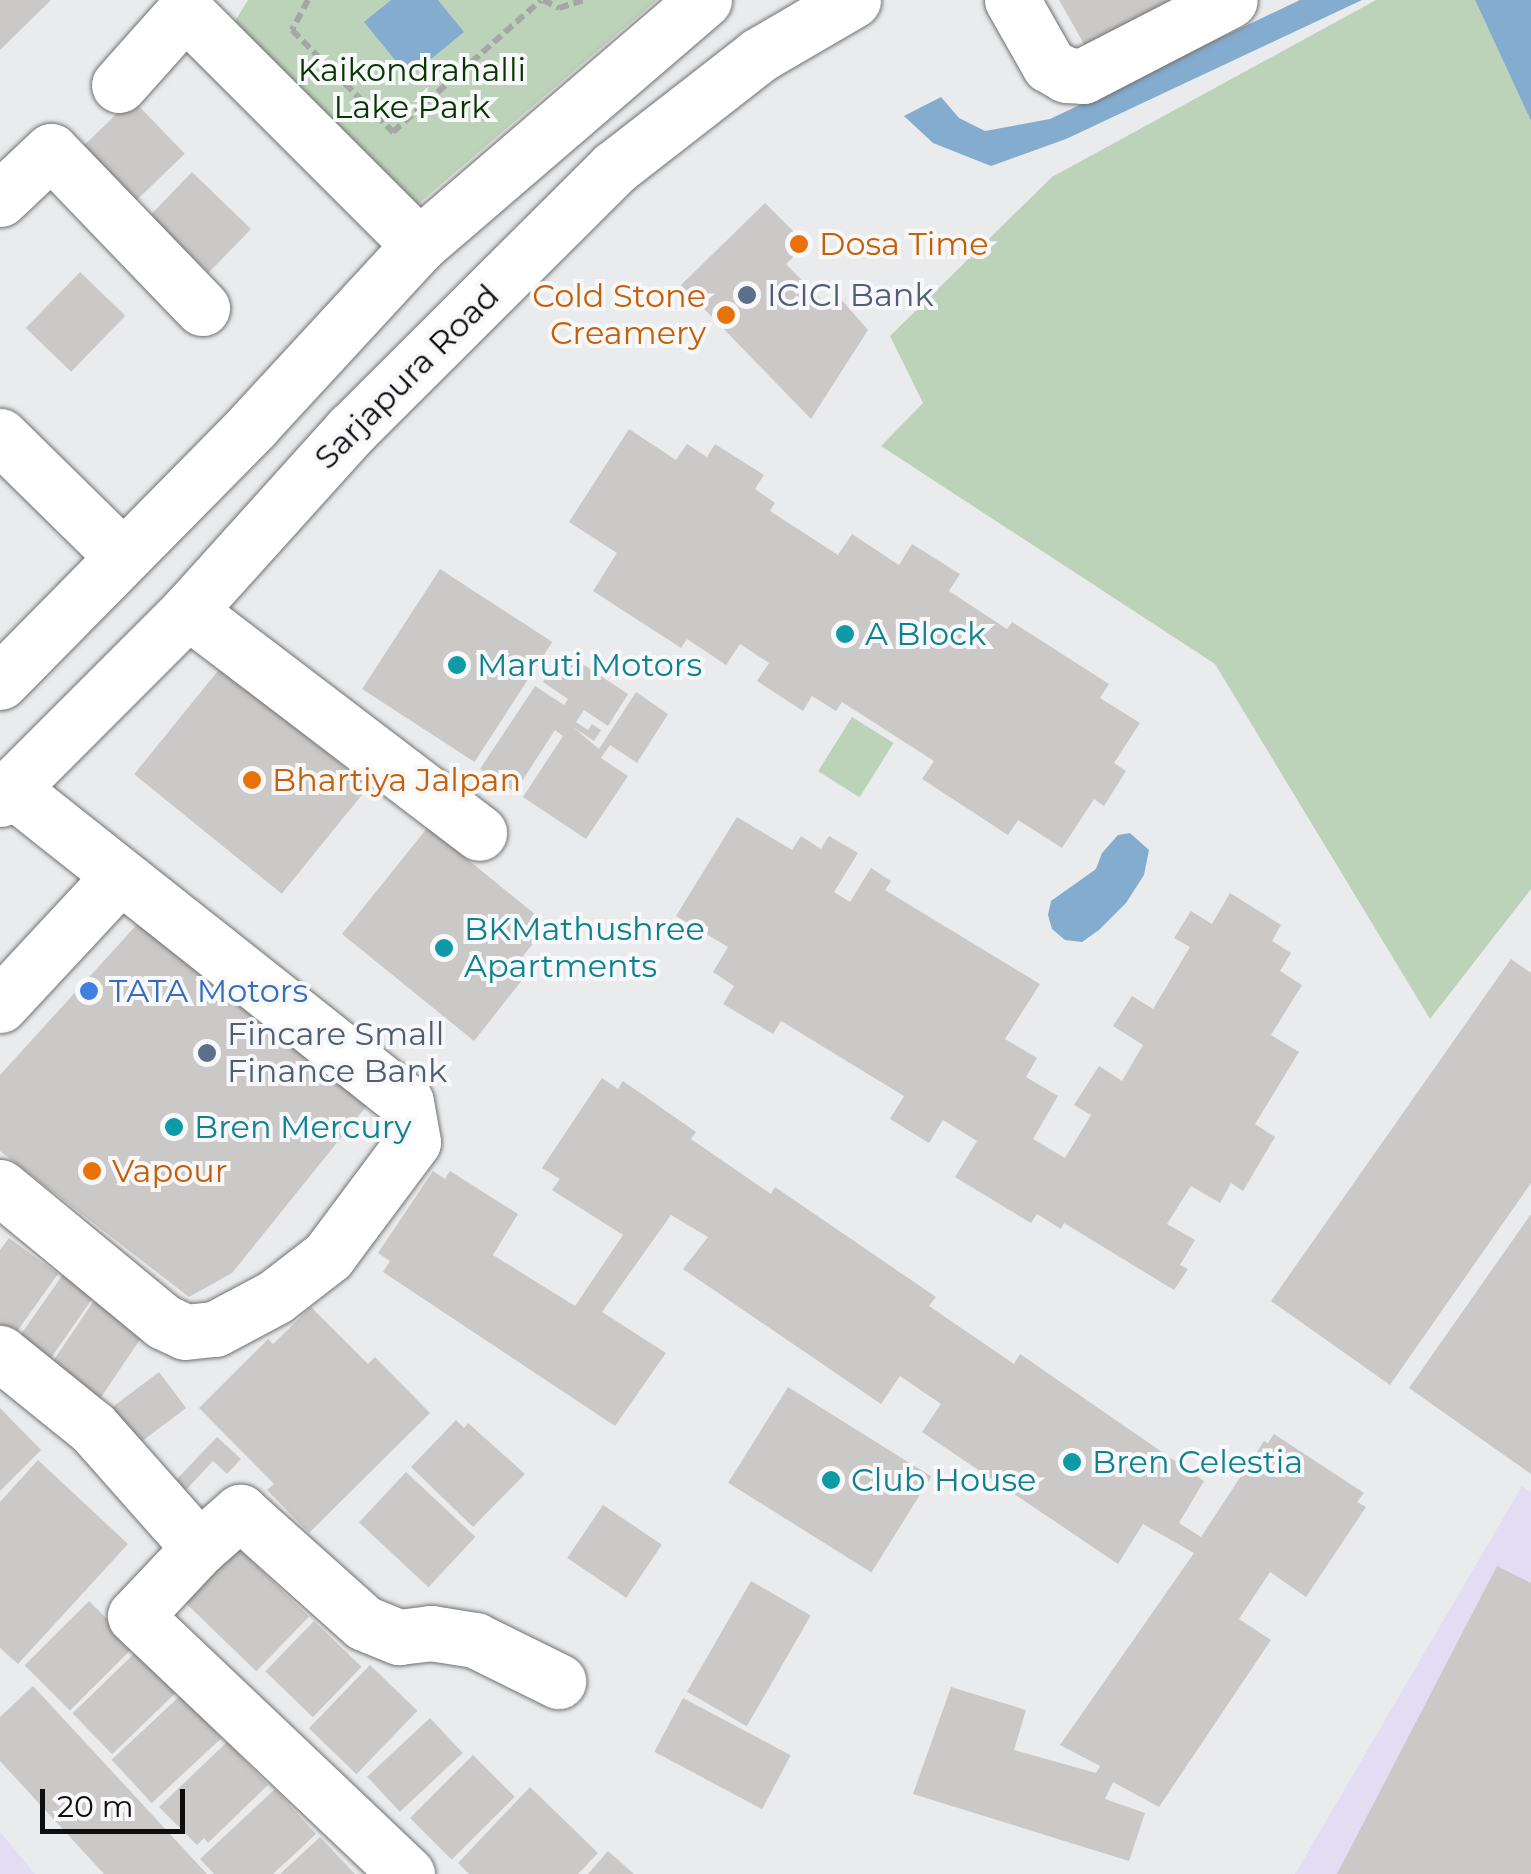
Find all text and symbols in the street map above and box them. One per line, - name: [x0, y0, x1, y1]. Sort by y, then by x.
- park label: Kaikondrahalli Lake Park: [298, 52, 526, 127]
- place label: Dosa Time: [819, 225, 989, 263]
- marker: Dosa Time: [788, 233, 810, 255]
- place label: ICICI Bank: [767, 276, 934, 314]
- street label: Sarjapura Road: [307, 277, 507, 477]
- place label: Cold Stone Creamery: [532, 278, 706, 353]
- marker: ICICI Bank: [736, 284, 758, 306]
- marker: Cold Stone Creamery: [715, 304, 737, 326]
- place label: A Block: [865, 615, 986, 653]
- marker: A Block: [834, 623, 856, 645]
- place label: Maruti Motors: [477, 646, 702, 684]
- marker: Maruti Motors: [446, 654, 468, 676]
- place label: Bhartiya Jalpan: [272, 761, 521, 799]
- marker: Bhartiya Jalpan: [241, 769, 263, 791]
- place label: BKMathushree Apartments: [464, 911, 705, 986]
- marker: BKMathushree Apartments: [433, 937, 455, 959]
- place label: TATA Motors: [109, 972, 308, 1010]
- marker: TATA Motors: [78, 980, 100, 1002]
- place label: Fincare Small Finance Bank: [227, 1016, 447, 1091]
- marker: Fincare Small Finance Bank: [196, 1042, 218, 1064]
- place label: Bren Mercury: [194, 1108, 412, 1146]
- marker: Bren Mercury: [163, 1116, 185, 1138]
- place label: Vapour: [112, 1152, 228, 1190]
- marker: Vapour: [81, 1160, 103, 1182]
- place label: Bren Celestia: [1092, 1443, 1303, 1481]
- marker: Bren Celestia: [1061, 1451, 1083, 1473]
- place label: Club House: [851, 1461, 1036, 1499]
- marker: Club House: [820, 1469, 842, 1491]
- scale bar: [45, 1769, 190, 1831]
- text: 20 m: [57, 1788, 134, 1825]

